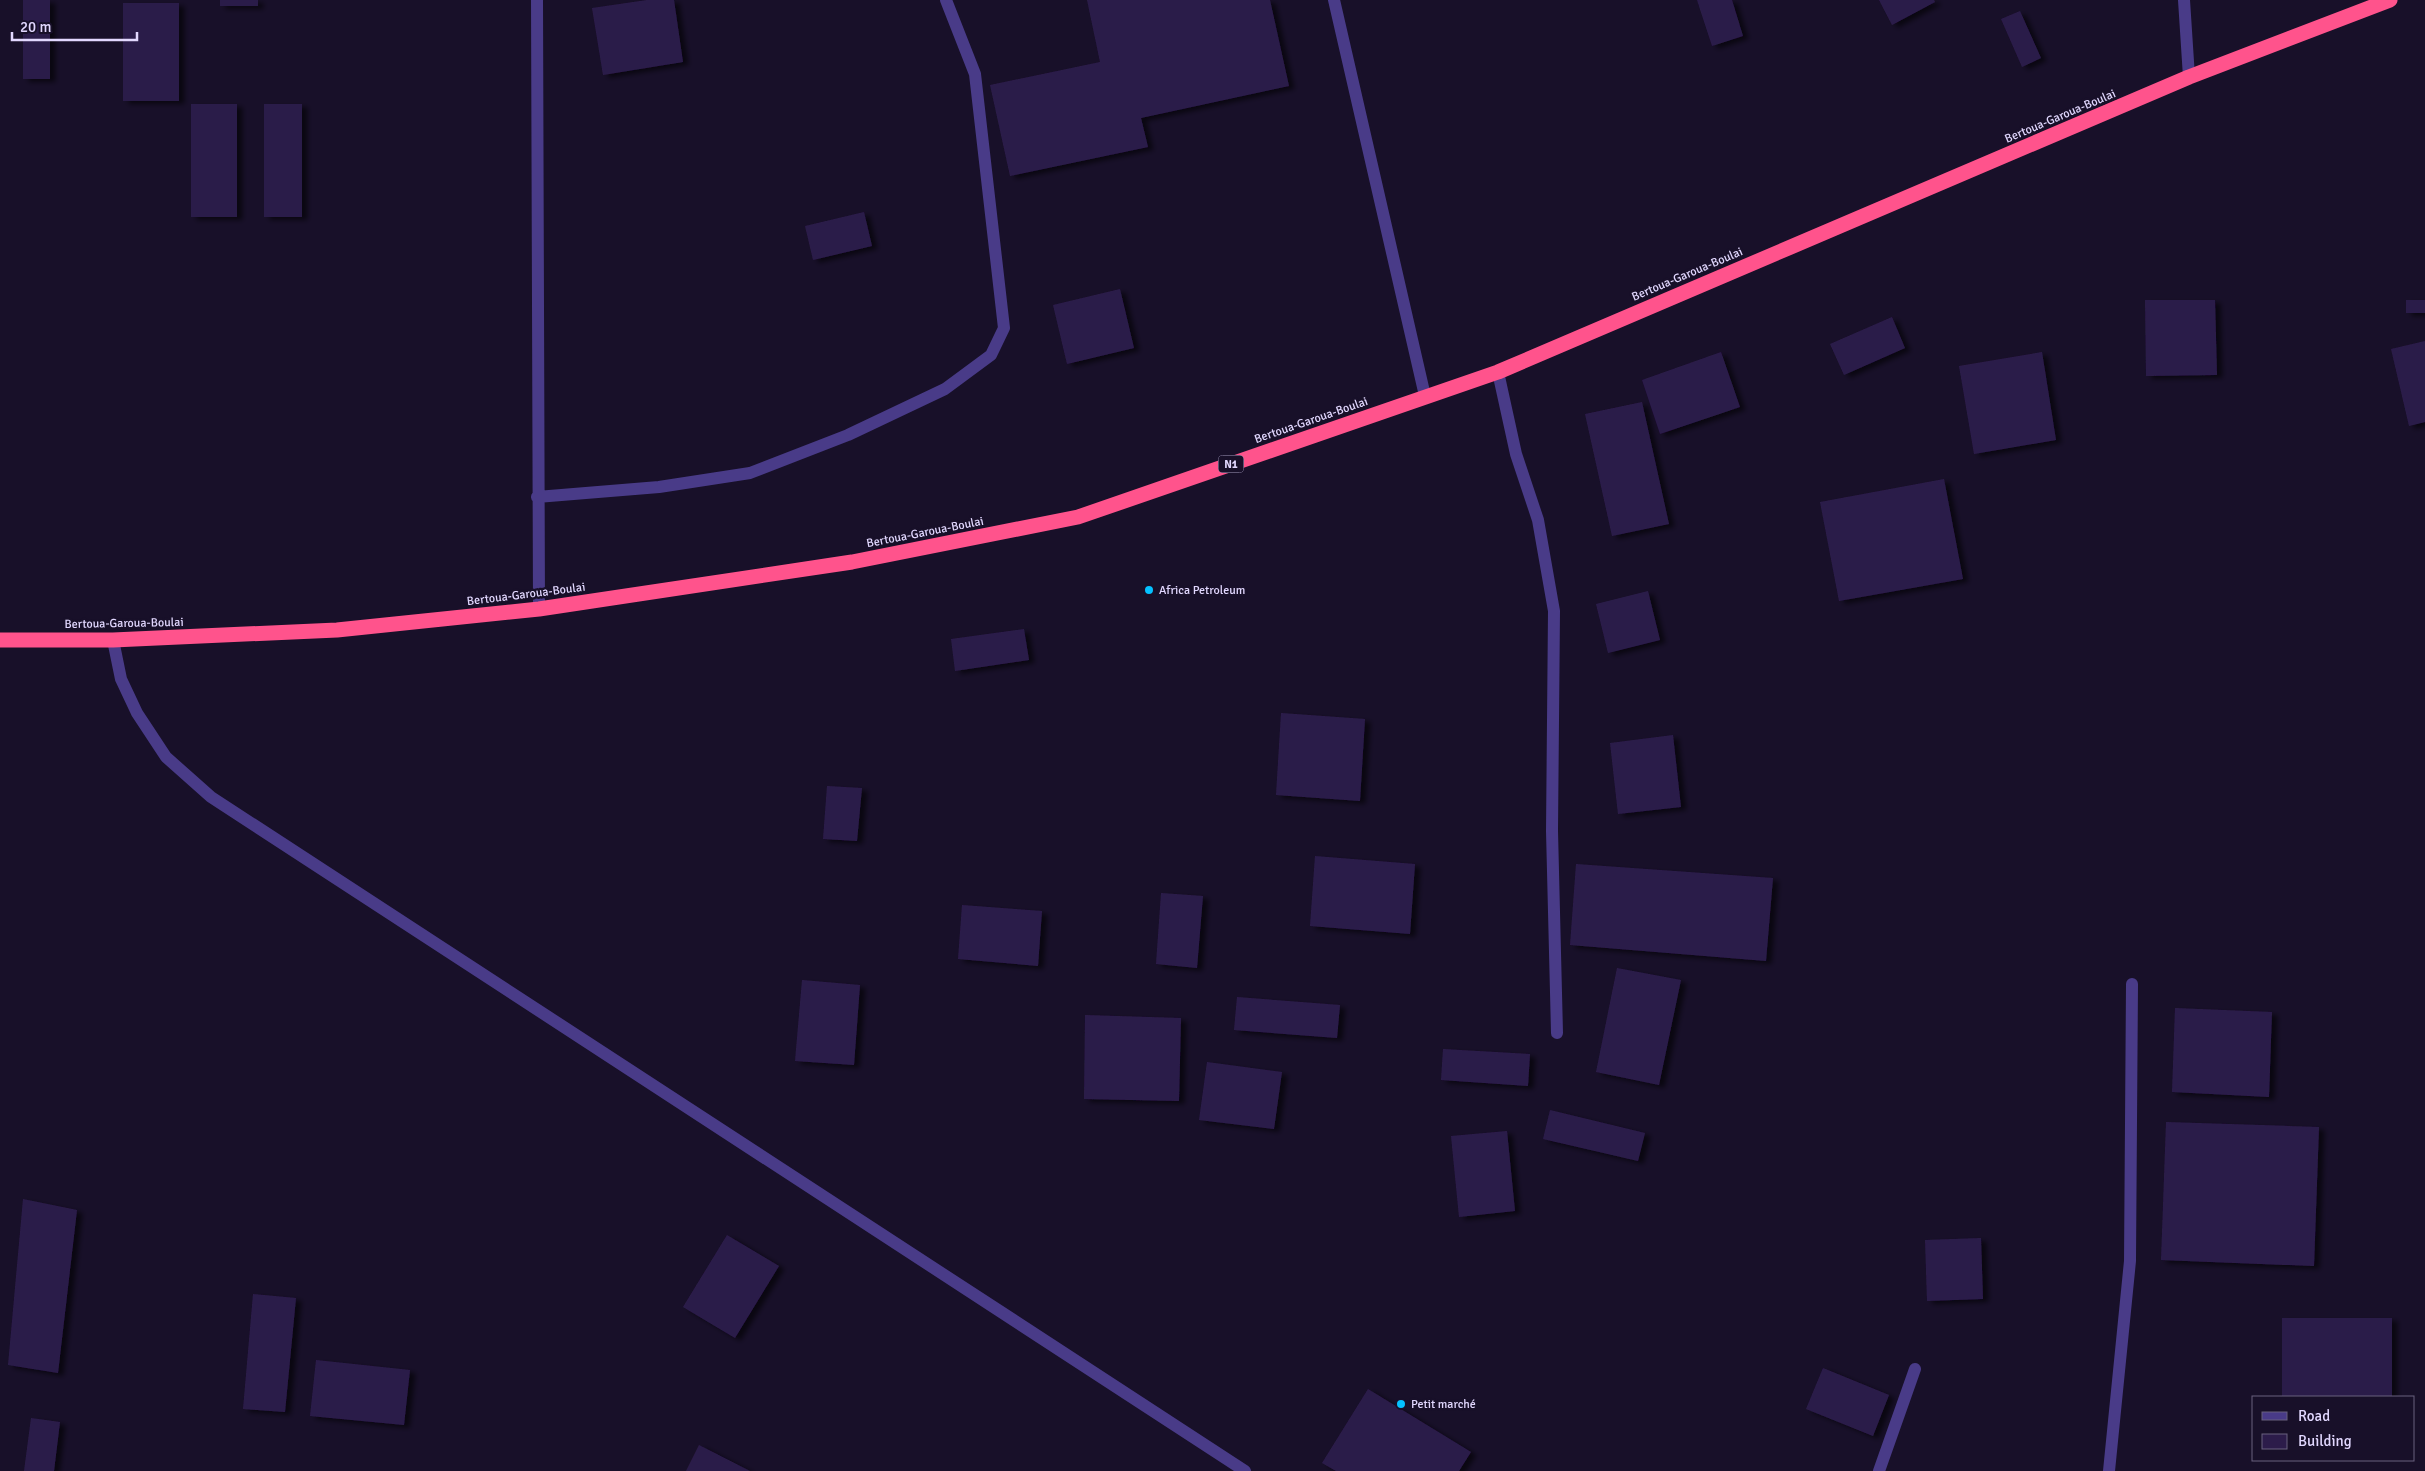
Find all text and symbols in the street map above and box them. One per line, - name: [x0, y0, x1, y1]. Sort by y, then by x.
- scale bar: [12, 10, 138, 42]
- text: 20 m: [20, 18, 51, 36]
- street label: Bertoua-Garoua-Boulai: [2002, 86, 2118, 147]
- street label: Bertoua-Garoua-Boulai: [1629, 244, 1745, 305]
- street label: Bertoua-Garoua-Boulai: [1252, 394, 1370, 447]
- road number: N1: [1218, 456, 1244, 472]
- street label: Bertoua-Garoua-Boulai: [865, 514, 985, 551]
- street label: Bertoua-Garoua-Boulai: [466, 580, 586, 609]
- place label: Africa Petroleum: [1159, 583, 1245, 598]
- marker: Africa Petroleum: [1143, 584, 1155, 596]
- street label: Bertoua-Garoua-Boulai: [64, 615, 184, 632]
- legend: [2252, 1396, 2415, 1461]
- place label: Petit marché: [1411, 1397, 1476, 1412]
- marker: Petit marché: [1395, 1398, 1407, 1410]
- text: Road: [2298, 1407, 2330, 1425]
- text: Building: [2298, 1432, 2352, 1450]

